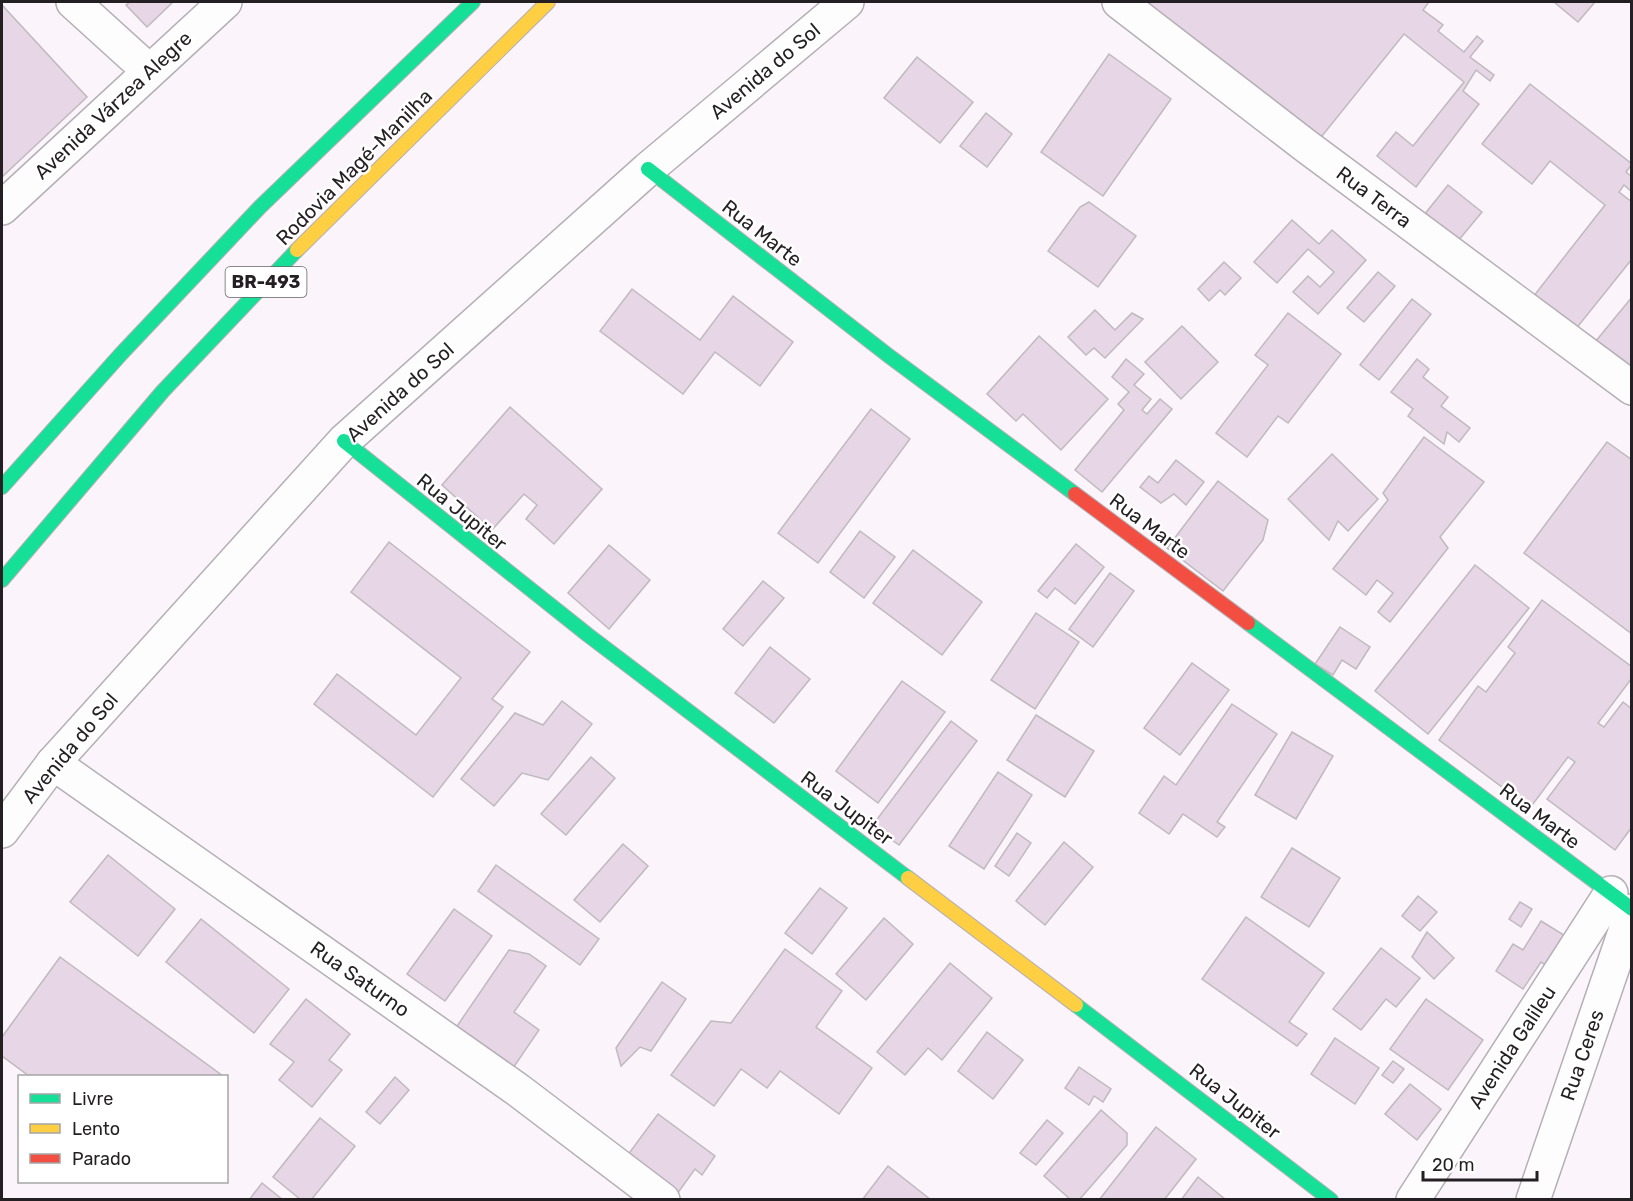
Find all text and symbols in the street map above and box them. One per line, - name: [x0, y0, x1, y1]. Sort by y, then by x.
- street label: Avenida do Sol: [705, 18, 825, 124]
- street label: Avenida Várzea Alegre: [29, 26, 197, 184]
- street label: Rodovia Magé-Manilha: [271, 84, 437, 250]
- street label: Rua Terra: [1332, 161, 1416, 233]
- street label: Rua Marte: [717, 194, 807, 272]
- road number: BR-493: [226, 267, 306, 297]
- street label: Avenida do Sol: [341, 337, 459, 447]
- street label: Rua Jupiter: [412, 468, 512, 556]
- street label: Rua Marte: [1105, 488, 1195, 564]
- street label: Avenida do Sol: [17, 688, 123, 808]
- street label: Rua Jupiter: [796, 766, 898, 851]
- street label: Rua Marte: [1495, 778, 1585, 854]
- street label: Rua Saturno: [306, 936, 414, 1022]
- street label: Avenida Galileu: [1463, 981, 1561, 1113]
- street label: Rua Ceres: [1555, 1006, 1609, 1104]
- street label: Rua Jupiter: [1185, 1058, 1286, 1144]
- legend: [18, 1075, 228, 1183]
- text: Livre: [72, 1088, 113, 1110]
- text: Lento: [72, 1118, 120, 1140]
- scale bar: [1423, 1144, 1537, 1182]
- text: Parado: [72, 1148, 131, 1170]
- text: 20 m: [1432, 1154, 1474, 1176]

